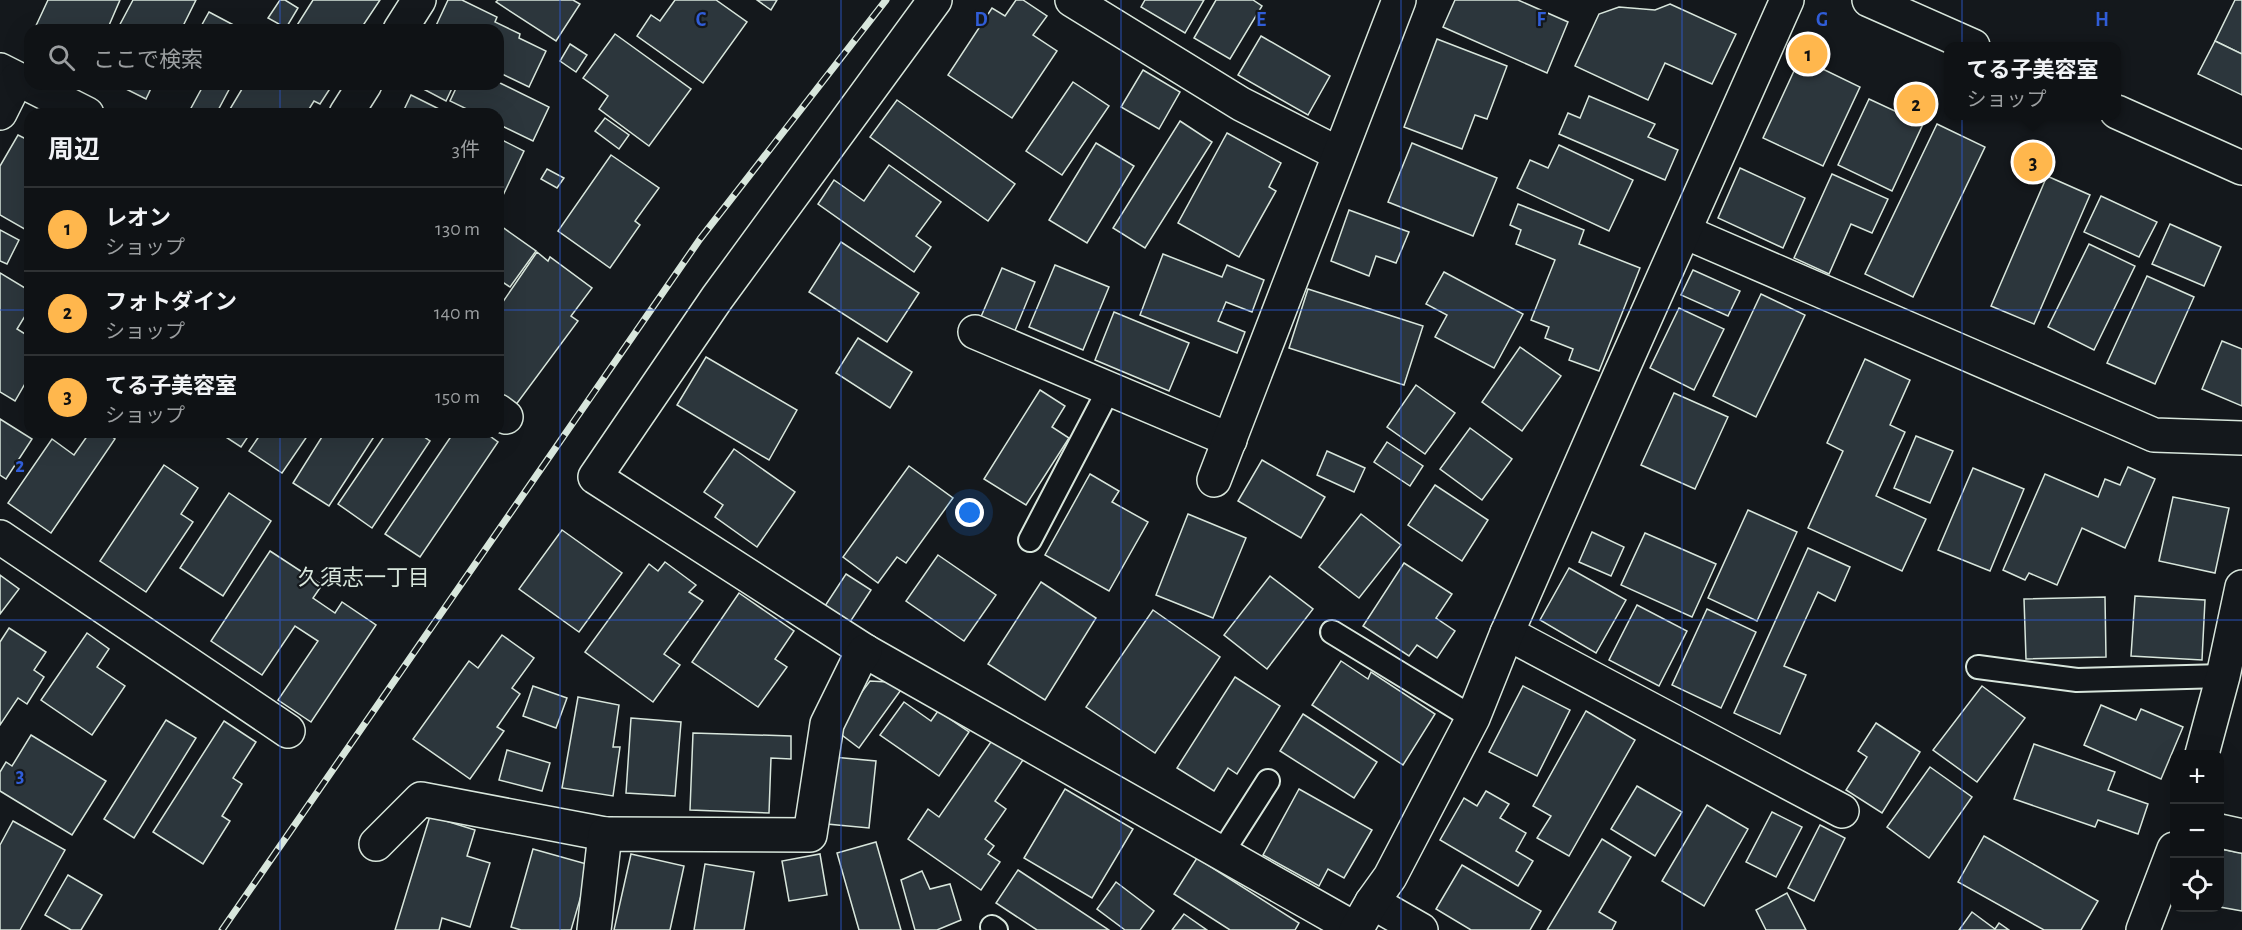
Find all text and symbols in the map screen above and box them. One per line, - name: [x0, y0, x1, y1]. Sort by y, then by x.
- text: C: [696, 10, 707, 30]
- text: D: [974, 10, 988, 30]
- text: E: [1256, 10, 1266, 30]
- text: F: [1536, 10, 1546, 30]
- text: G: [1816, 10, 1828, 30]
- text: H: [2095, 10, 2109, 30]
- search box: [24, 24, 504, 90]
- pin: 1: [1788, 32, 1828, 76]
- icon: search: [45, 41, 78, 74]
- popup: [1944, 42, 2121, 120]
- text: ここで検索: [93, 49, 203, 71]
- text: てる子美容室: [1966, 59, 2099, 81]
- pin: 2: [1896, 82, 1936, 126]
- text: ショップ: [1966, 90, 2046, 110]
- text: 周辺: [48, 137, 100, 163]
- text: 3件: [452, 140, 480, 160]
- pin: 3: [2014, 140, 2052, 184]
- text: レオン: [105, 207, 171, 229]
- text: 1: [64, 219, 71, 239]
- text: 130 m: [435, 219, 480, 239]
- text: ショップ: [105, 238, 185, 258]
- text: フォトダイン: [105, 291, 237, 313]
- text: 2: [63, 303, 72, 323]
- text: 140 m: [434, 303, 480, 323]
- text: ショップ: [105, 322, 185, 342]
- text: てる子美容室: [105, 375, 237, 397]
- text: 3: [63, 387, 72, 407]
- text: 150 m: [435, 387, 480, 407]
- text: ショップ: [105, 406, 185, 426]
- text: 2: [15, 456, 25, 476]
- your location: [955, 498, 984, 527]
- district label: 久須志一丁目: [298, 566, 430, 589]
- map controls: [2170, 750, 2224, 912]
- button: +: [2170, 750, 2224, 804]
- text: 3: [16, 766, 24, 786]
- button: −: [2170, 804, 2224, 858]
- button: locate: [2170, 858, 2224, 912]

